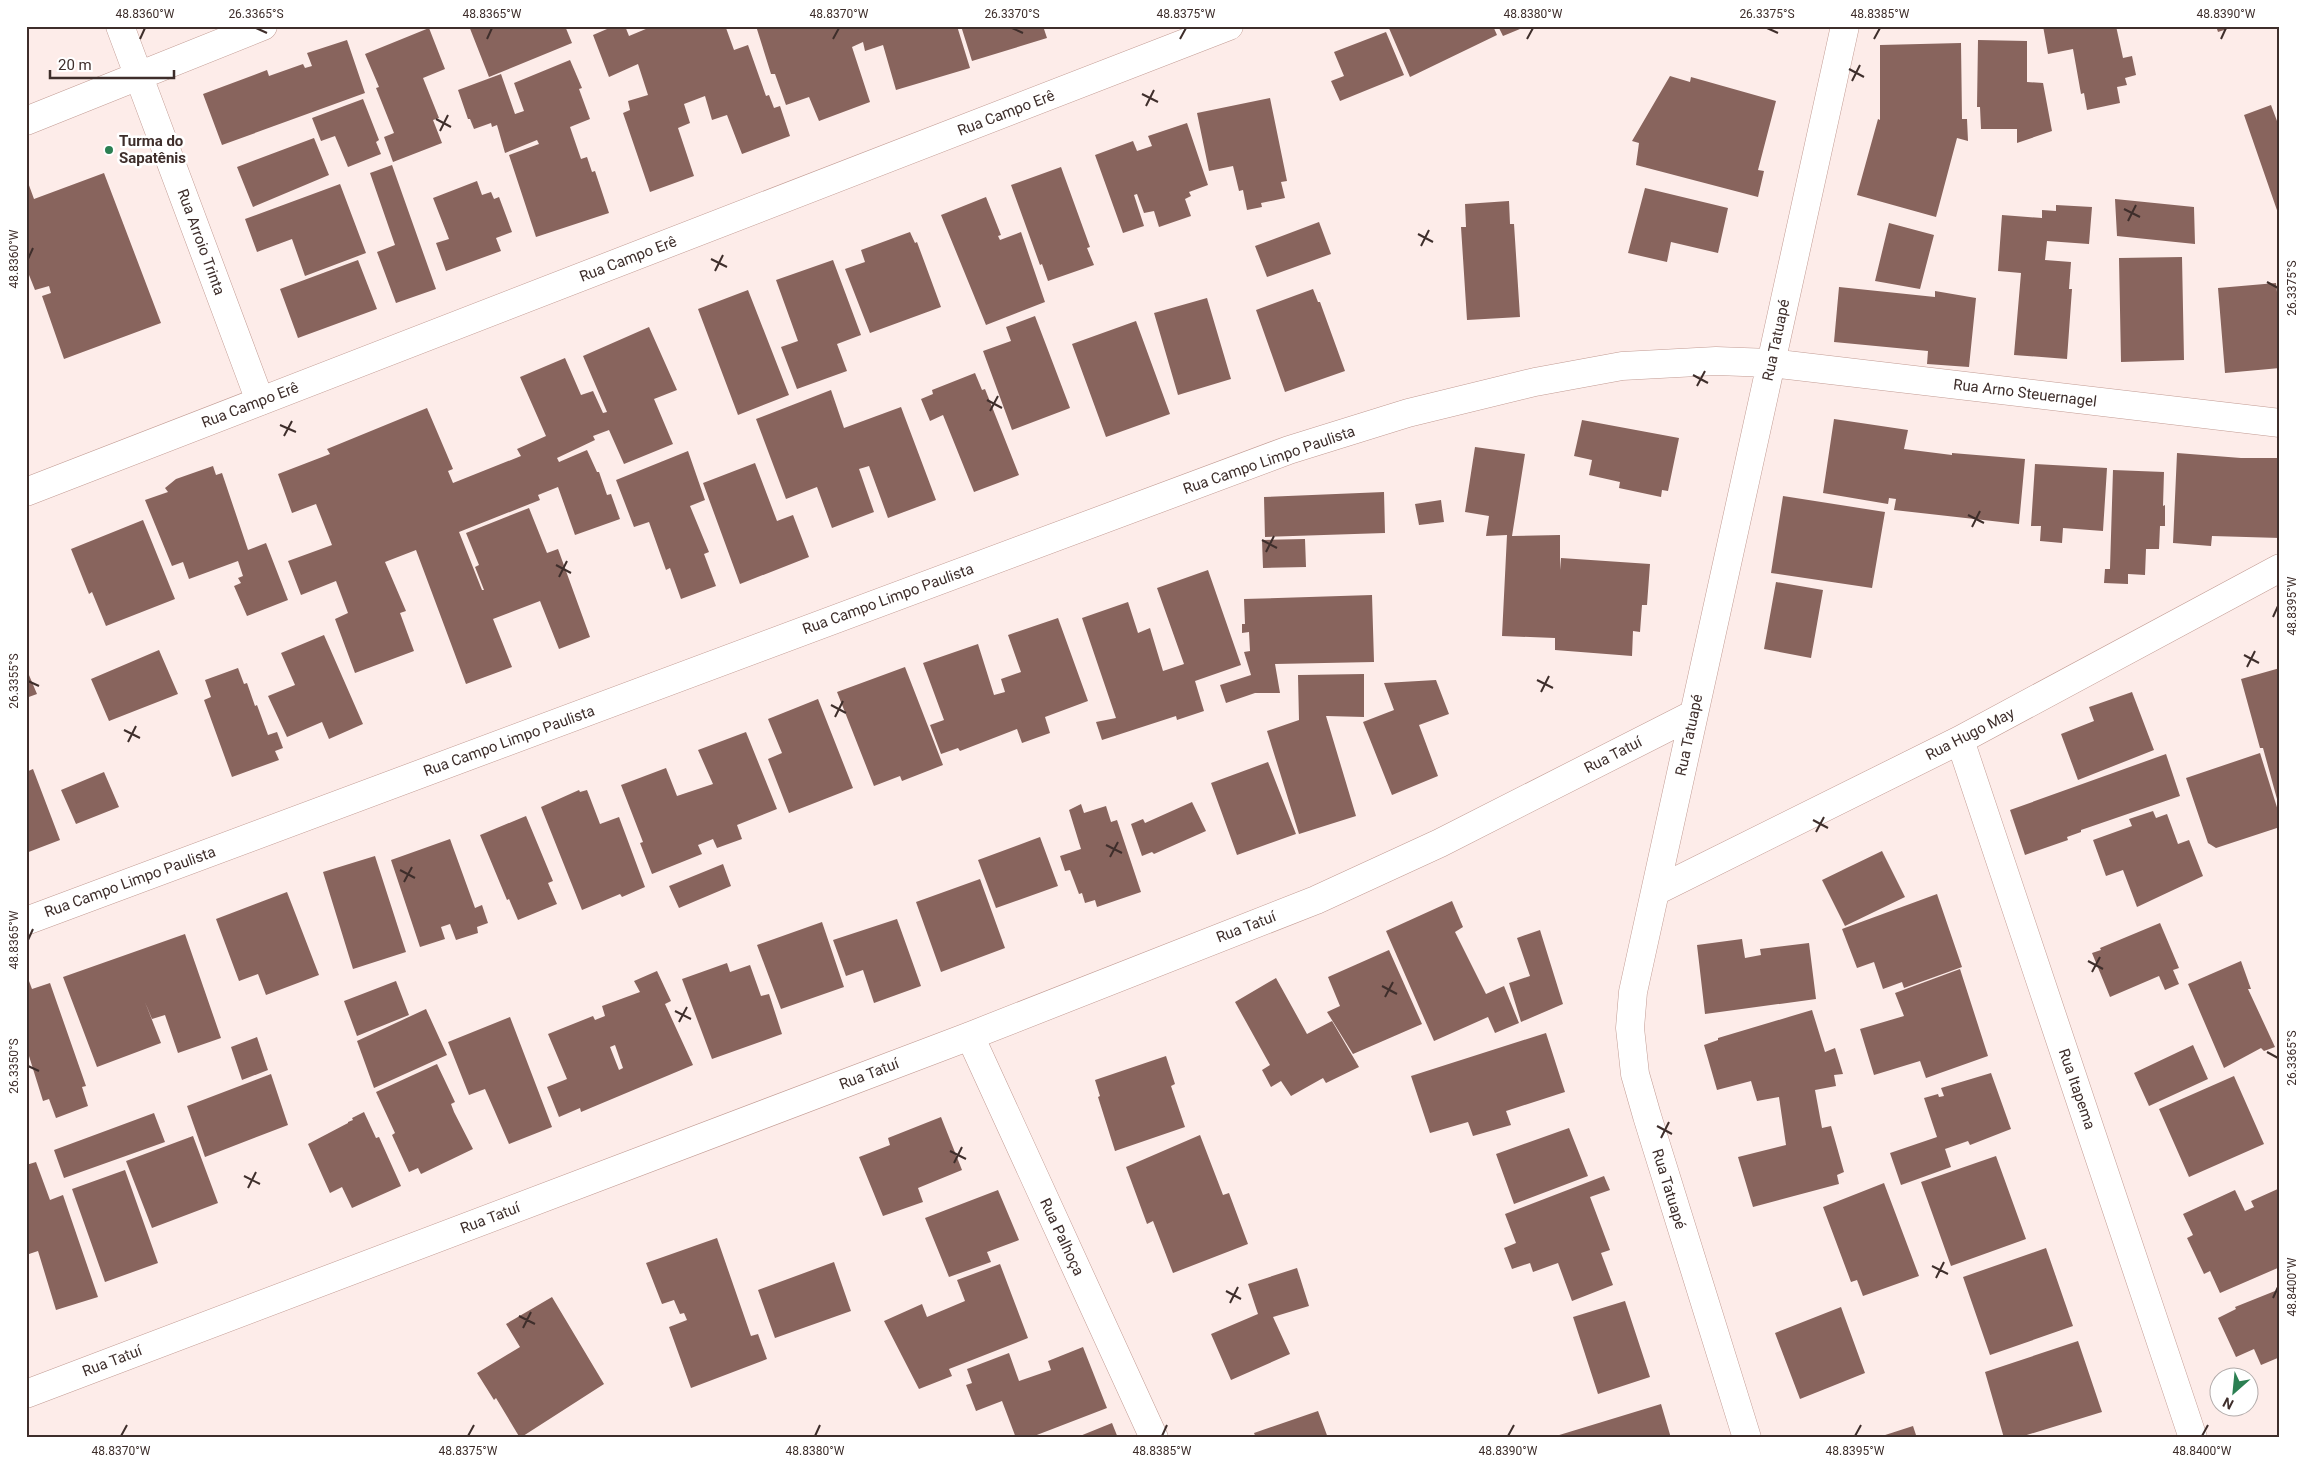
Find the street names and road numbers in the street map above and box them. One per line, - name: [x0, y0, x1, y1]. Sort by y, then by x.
- street label: Rua Campo Erê: [955, 86, 1057, 140]
- street label: Rua Arroio Trinta: [173, 186, 229, 298]
- street label: Rua Campo Erê: [577, 232, 679, 286]
- street label: Rua Tatuapé: [1759, 297, 1793, 383]
- street label: Rua Arno Steuernagel: [1952, 375, 2098, 411]
- street label: Rua Campo Erê: [199, 378, 301, 432]
- street label: Rua Campo Limpo Paulista: [1181, 422, 1357, 498]
- street label: Rua Campo Limpo Paulista: [800, 560, 976, 638]
- street label: Rua Tatuapé: [1672, 692, 1706, 778]
- street label: Rua Campo Limpo Paulista: [421, 702, 597, 780]
- street label: Rua Hugo May: [1923, 704, 2017, 764]
- street label: Rua Tatuí: [1581, 732, 1646, 777]
- street label: Rua Campo Limpo Paulista: [42, 843, 218, 921]
- street label: Rua Tatuí: [1214, 907, 1279, 947]
- street label: Rua Itapema: [2055, 1046, 2099, 1132]
- street label: Rua Tatuí: [837, 1054, 902, 1094]
- street label: Rua Tatuapé: [1648, 1147, 1690, 1231]
- street label: Rua Palhoça: [1036, 1195, 1088, 1279]
- street label: Rua Tatuí: [458, 1198, 523, 1238]
- street label: Rua Tatuí: [80, 1341, 145, 1381]

